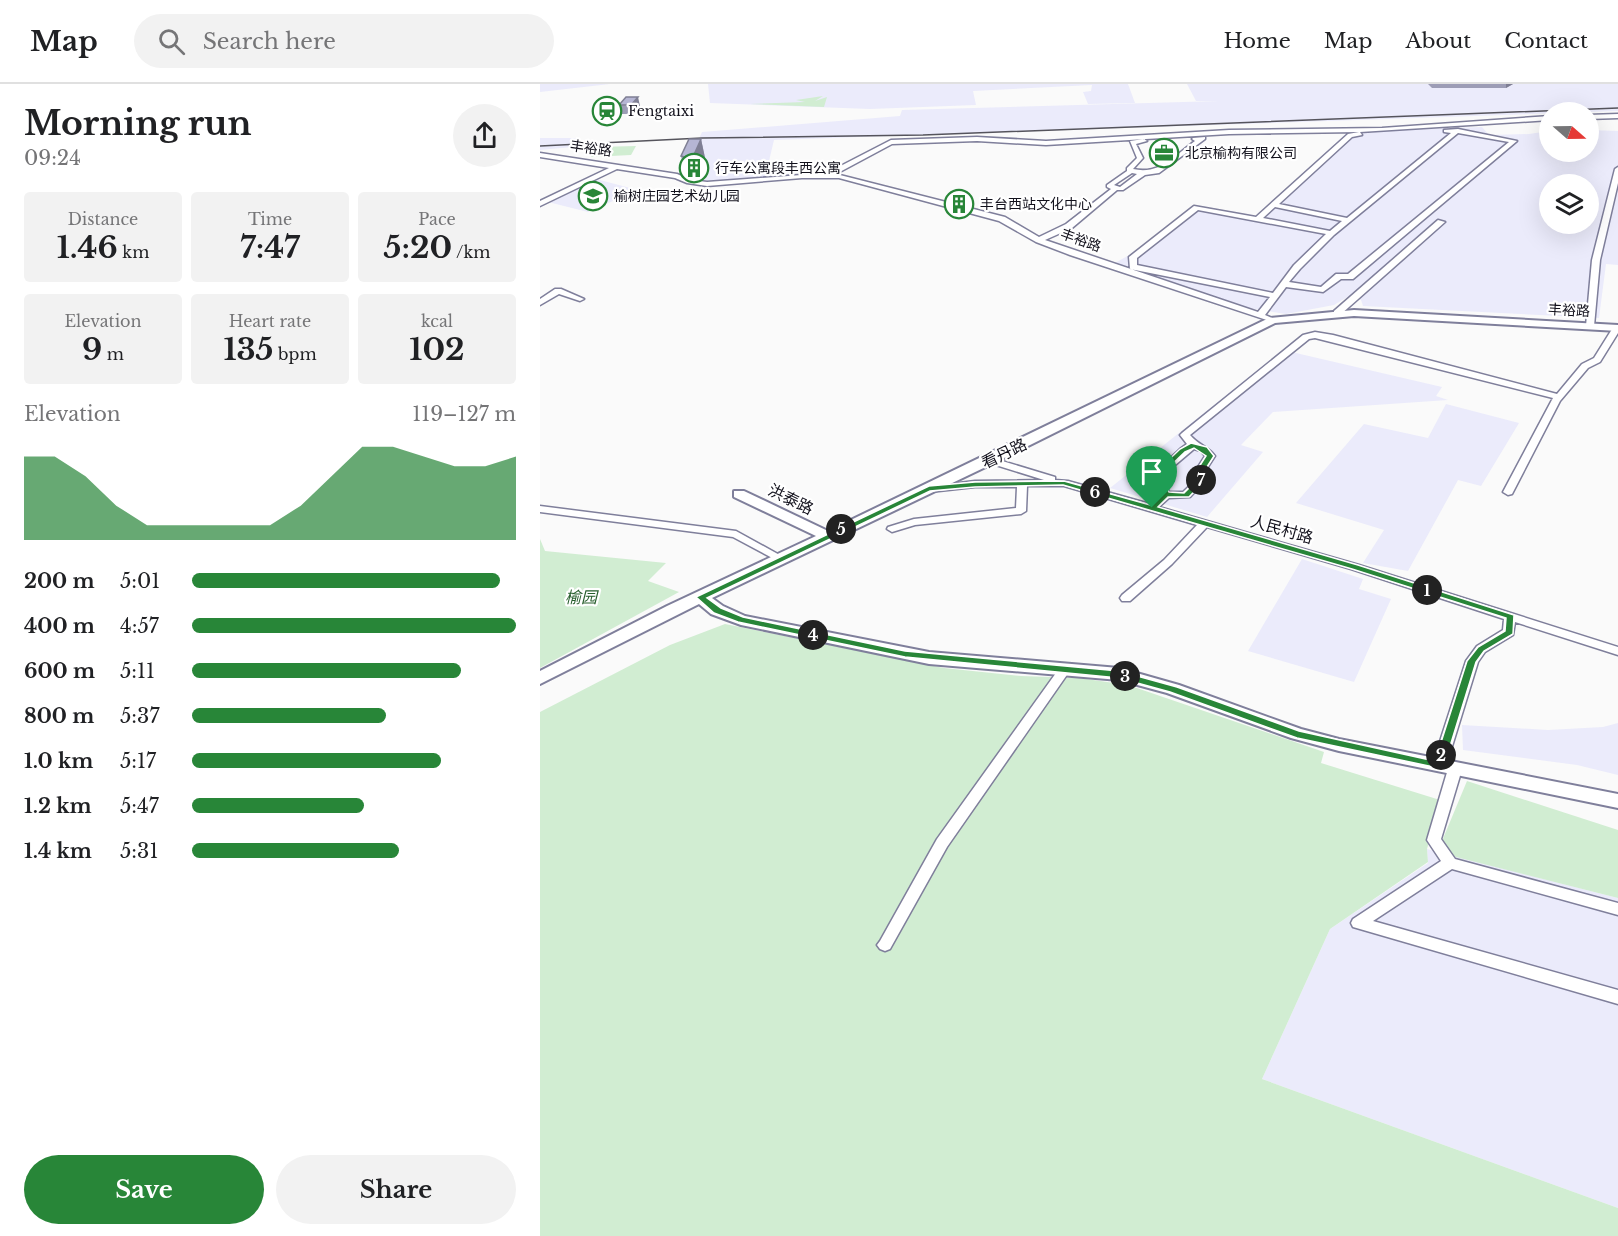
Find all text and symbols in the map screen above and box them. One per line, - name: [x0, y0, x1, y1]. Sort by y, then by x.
- search box: [134, 14, 554, 68]
- text: Map: [30, 24, 98, 59]
- icon: search: [155, 25, 188, 58]
- text: Search here: [203, 28, 336, 55]
- text: Home: [1224, 28, 1291, 54]
- text: Map: [1324, 28, 1372, 54]
- text: About: [1405, 28, 1471, 54]
- text: Contact: [1504, 28, 1588, 54]
- station icon: Fengtaixi: [591, 95, 623, 127]
- place label: Fengtaixi: [628, 102, 694, 120]
- north arrow: [1539, 102, 1599, 162]
- map controls: [1539, 102, 1599, 234]
- text: Morning run: [24, 103, 252, 144]
- button: share: [453, 104, 516, 167]
- street label: 丰裕路: [569, 136, 613, 160]
- office icon: 北京榆构有限公司: [1148, 137, 1180, 169]
- place label: 北京榆构有限公司: [1185, 144, 1297, 162]
- text: 09:24: [24, 146, 81, 170]
- building icon: 行车公寓段丰西公寓: [678, 152, 710, 184]
- place label: 行车公寓段丰西公寓: [715, 159, 841, 177]
- button: layers: [1539, 174, 1599, 234]
- school or university icon: 榆树庄园艺术幼儿园: [577, 180, 609, 212]
- place label: 榆树庄园艺术幼儿园: [614, 187, 740, 205]
- building icon: 丰台西站文化中心: [943, 188, 975, 220]
- place label: 丰台西站文化中心: [980, 195, 1092, 213]
- text: Distance: [68, 209, 138, 229]
- text: Time: [248, 209, 292, 229]
- text: Pace: [418, 209, 456, 229]
- street label: 丰裕路: [1058, 224, 1104, 256]
- text: 1.46: [57, 229, 118, 266]
- text: 7:47: [240, 229, 300, 266]
- text: 5:20: [384, 229, 452, 266]
- text: km: [118, 242, 149, 262]
- text: /km: [452, 242, 490, 262]
- street label: 丰裕路: [1548, 300, 1590, 320]
- text: Elevation: [64, 311, 142, 331]
- text: Heart rate: [229, 311, 311, 331]
- text: kcal: [421, 311, 453, 331]
- text: 9: [82, 331, 102, 368]
- text: 135: [223, 331, 273, 368]
- text: 102: [409, 331, 465, 368]
- text: m: [102, 344, 124, 364]
- text: bpm: [273, 344, 317, 364]
- text: Elevation: [24, 402, 121, 426]
- text: 119–127 m: [412, 402, 516, 426]
- street label: 看丹路: [978, 433, 1030, 473]
- pin: [1126, 446, 1177, 508]
- icon: arrive: [1135, 455, 1168, 488]
- pin: 7: [1186, 465, 1216, 495]
- text: 7: [1197, 470, 1205, 490]
- pin: 6: [1080, 477, 1110, 507]
- street label: 洪泰路: [765, 479, 817, 519]
- text: 6: [1090, 482, 1100, 502]
- street label: 人民村路: [1248, 511, 1316, 547]
- pin: 5: [826, 514, 856, 544]
- text: 5: [836, 519, 846, 539]
- text: 200 m: [24, 569, 95, 593]
- text: 5:01: [120, 569, 160, 593]
- pin: 1: [1412, 575, 1442, 605]
- text: 1: [1424, 580, 1430, 600]
- park label: 榆园: [565, 587, 599, 607]
- text: 400 m: [24, 614, 95, 638]
- text: 4:57: [120, 614, 159, 638]
- pin: 4: [798, 620, 828, 650]
- text: 4: [808, 625, 818, 645]
- text: 600 m: [24, 659, 95, 683]
- text: 5:11: [120, 659, 155, 683]
- pin: 3: [1110, 661, 1140, 691]
- text: 3: [1120, 666, 1130, 686]
- text: 800 m: [24, 704, 94, 728]
- text: 5:37: [120, 704, 159, 728]
- pin: 2: [1426, 740, 1456, 770]
- text: 2: [1436, 745, 1446, 765]
- text: 1.0 km: [24, 749, 93, 773]
- text: 5:17: [120, 749, 156, 773]
- text: 1.2 km: [24, 794, 92, 818]
- text: 5:47: [120, 794, 159, 818]
- text: 1.4 km: [24, 839, 92, 863]
- text: 5:31: [120, 839, 158, 863]
- button: Save: [24, 1155, 264, 1224]
- button: Share: [276, 1155, 516, 1224]

